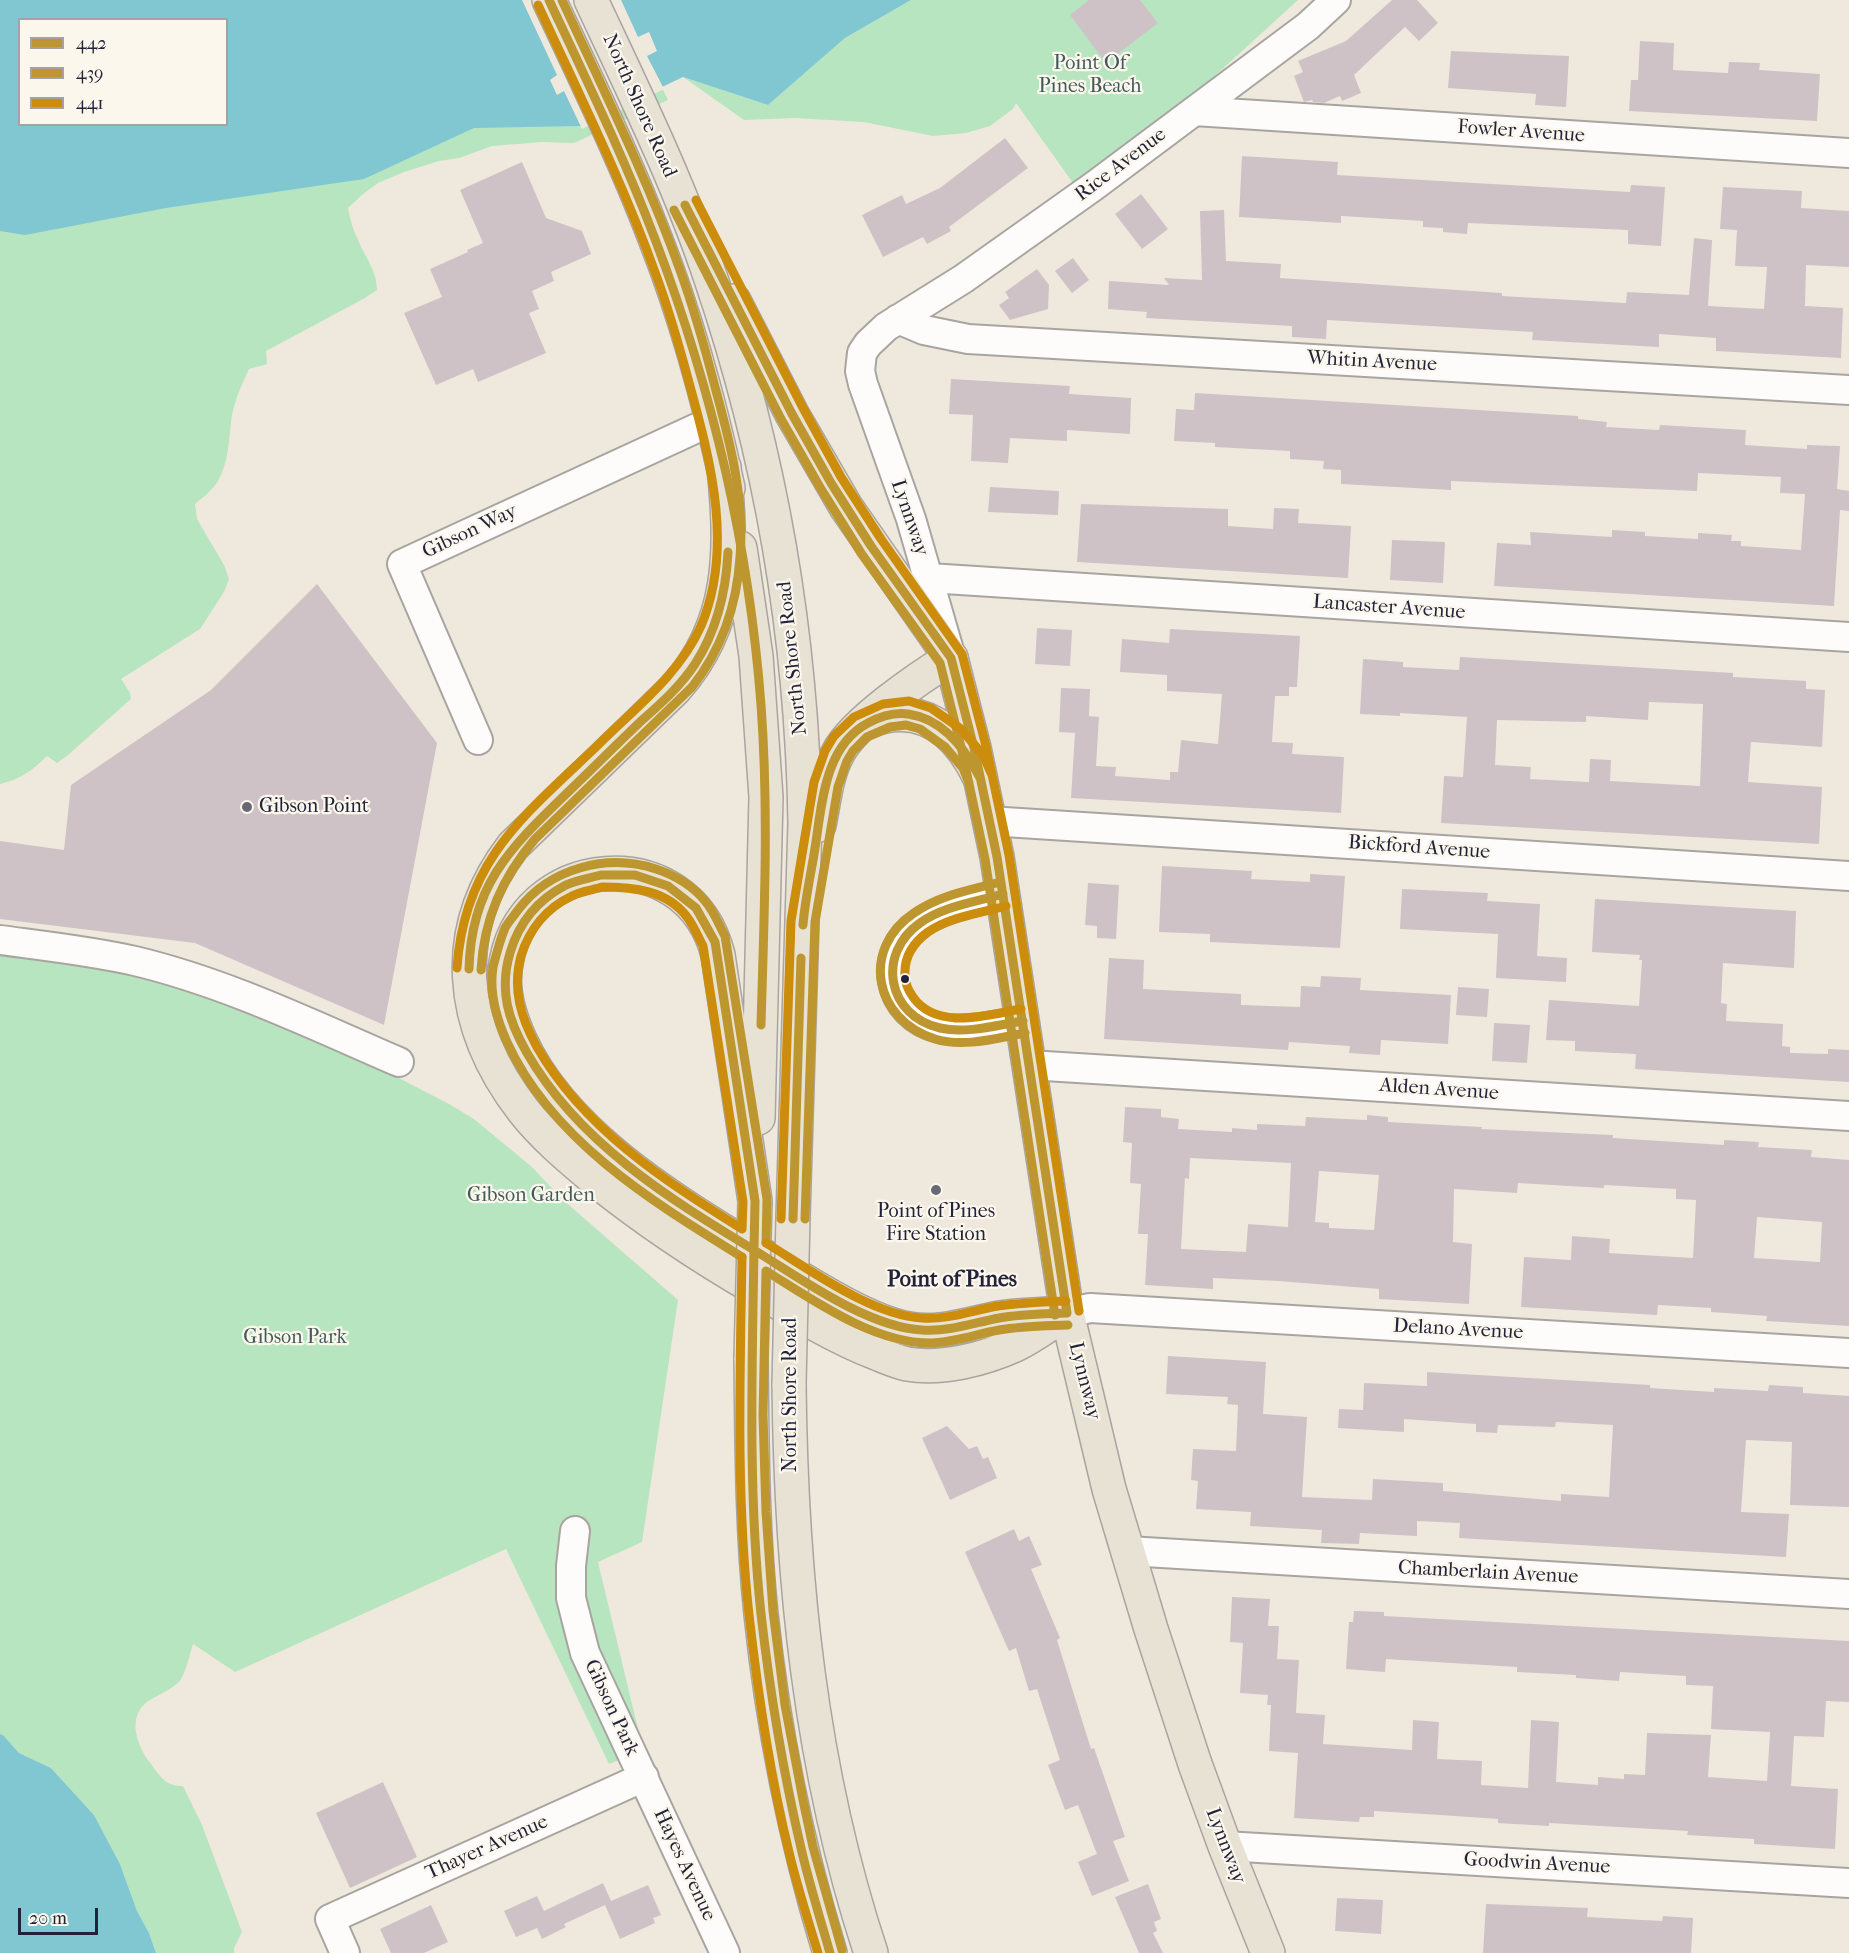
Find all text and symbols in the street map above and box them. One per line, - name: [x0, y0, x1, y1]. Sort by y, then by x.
- legend: [18, 18, 228, 126]
- street label: North Shore Road: [597, 30, 681, 182]
- text: 442: [76, 33, 107, 54]
- park label: Point Of Pines Beach: [1038, 52, 1142, 99]
- text: 439: [76, 63, 103, 84]
- text: 441: [76, 93, 104, 114]
- street label: Fowler Avenue: [1456, 116, 1586, 148]
- street label: Rice Avenue: [1071, 123, 1171, 207]
- street label: Whitin Avenue: [1306, 347, 1438, 377]
- street label: Lynnway: [885, 477, 933, 559]
- street label: Gibson Way: [419, 500, 521, 564]
- street label: North Shore Road: [773, 580, 813, 736]
- street label: Lancaster Avenue: [1312, 591, 1466, 625]
- place label: Gibson Point: [259, 795, 369, 819]
- marker: Gibson Point: [240, 800, 254, 814]
- street label: Bickford Avenue: [1347, 831, 1491, 865]
- unlabelled marker: [899, 973, 911, 985]
- street label: Alden Avenue: [1379, 1074, 1499, 1106]
- marker: Point of Pines Fire Station: [929, 1183, 943, 1197]
- park label: Gibson Garden: [467, 1184, 595, 1208]
- place label: Point of Pines Fire Station: [877, 1200, 995, 1247]
- district label: Point of Pines: [887, 1268, 1017, 1294]
- street label: Delano Avenue: [1392, 1315, 1524, 1345]
- street label: North Shore Road: [779, 1318, 803, 1472]
- park label: Gibson Park: [243, 1326, 347, 1350]
- street label: Lynnway: [1063, 1340, 1105, 1422]
- street label: Chamberlain Avenue: [1397, 1556, 1579, 1590]
- street label: Gibson Park: [578, 1656, 644, 1760]
- street label: Hayes Avenue: [648, 1805, 720, 1925]
- street label: Lynnway: [1200, 1805, 1250, 1887]
- street label: Thayer Avenue: [422, 1810, 552, 1886]
- street label: Goodwin Avenue: [1463, 1848, 1611, 1880]
- scale bar: [21, 1896, 100, 1934]
- text: 20 m: [29, 1908, 67, 1929]

